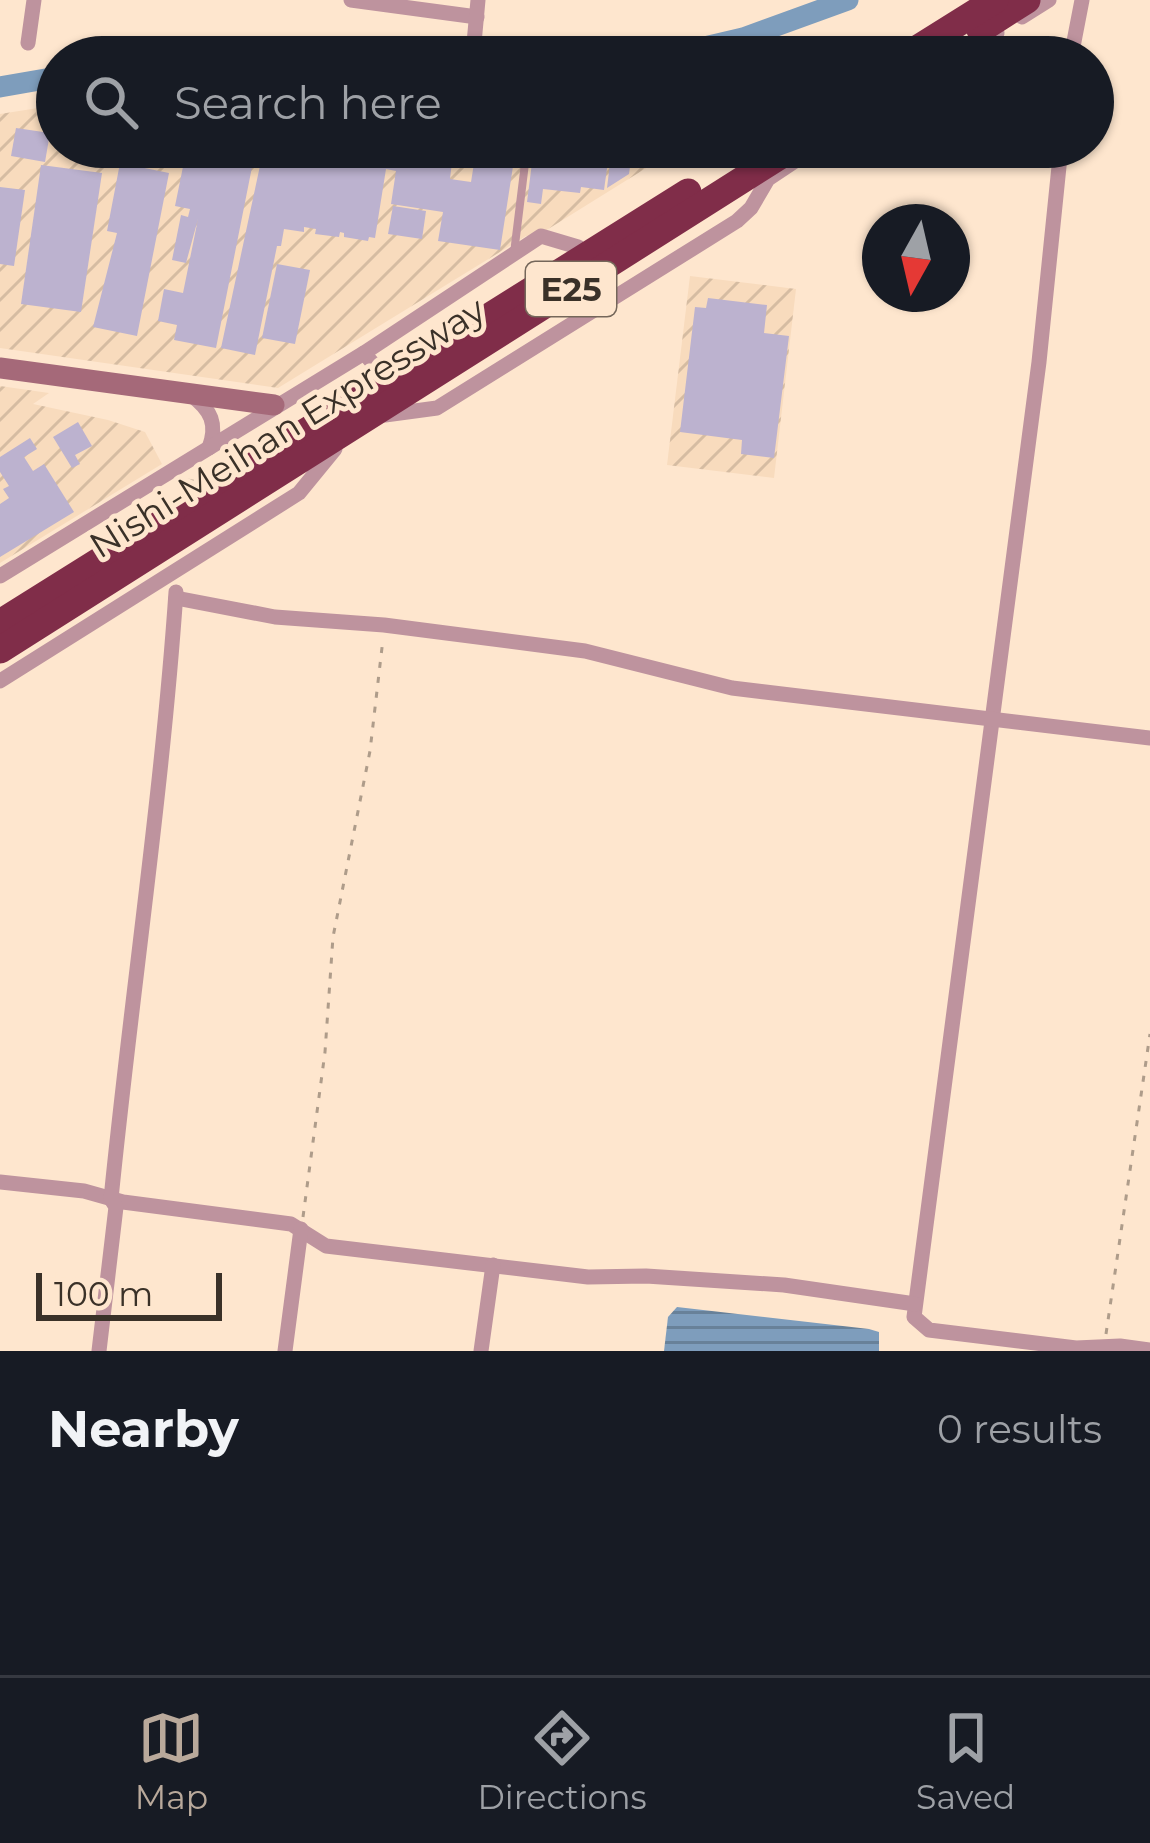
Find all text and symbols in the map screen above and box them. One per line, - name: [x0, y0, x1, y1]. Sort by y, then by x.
- search box: [36, 36, 1114, 168]
- icon: search: [78, 69, 144, 135]
- text: Search here: [174, 75, 442, 130]
- north arrow: [862, 204, 970, 312]
- road number: E25: [526, 262, 616, 316]
- street label: Nishi-Meihan Expressway: [81, 287, 493, 567]
- scale bar: [36, 1267, 222, 1320]
- text: 100 m: [54, 1274, 153, 1314]
- text: Nearby: [48, 1398, 239, 1460]
- text: 0 results: [937, 1405, 1102, 1453]
- tab: Map: [135, 1705, 208, 1817]
- tab: Directions: [478, 1705, 647, 1817]
- tab: Saved: [916, 1705, 1015, 1817]

